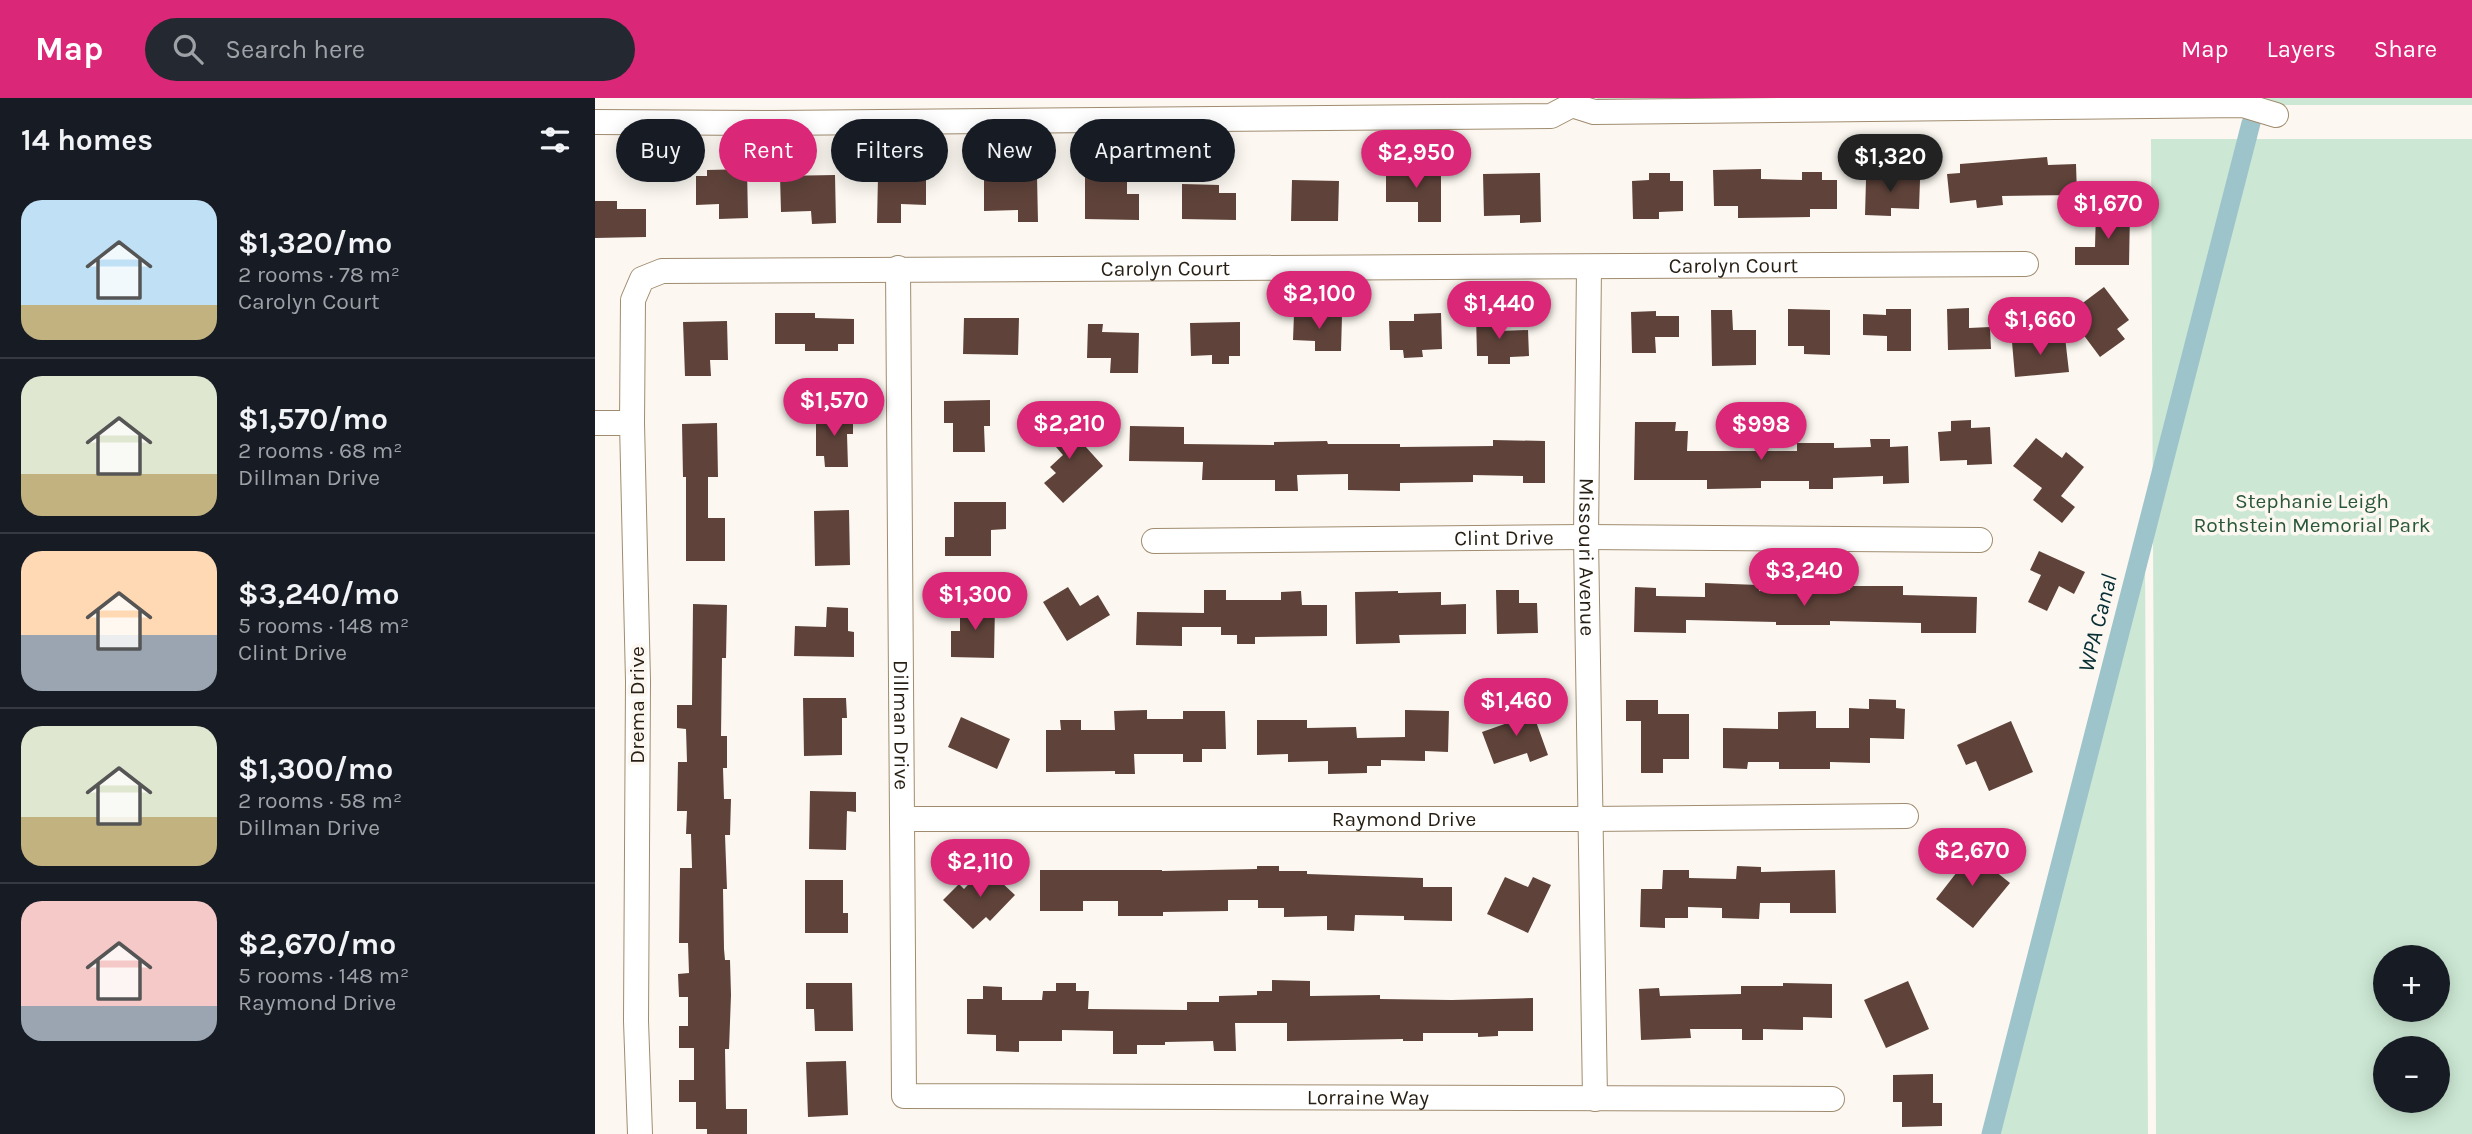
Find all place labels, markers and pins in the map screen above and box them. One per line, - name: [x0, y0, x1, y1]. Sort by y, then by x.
- pin: $2,950: [1359, 130, 1473, 190]
- pin: $1,320: [1833, 134, 1947, 194]
- pin: $1,670: [2051, 181, 2165, 241]
- pin: $2,100: [1262, 272, 1376, 331]
- pin: $1,440: [1442, 282, 1556, 341]
- pin: $1,660: [1983, 298, 2097, 357]
- pin: $1,570: [777, 378, 891, 438]
- pin: $2,210: [1012, 402, 1126, 461]
- pin: $998: [1720, 402, 1802, 462]
- pin: $3,240: [1747, 548, 1861, 608]
- pin: $1,300: [918, 573, 1032, 632]
- pin: $1,460: [1459, 678, 1573, 738]
- pin: $2,670: [1915, 828, 2029, 888]
- pin: $2,110: [923, 840, 1037, 899]

